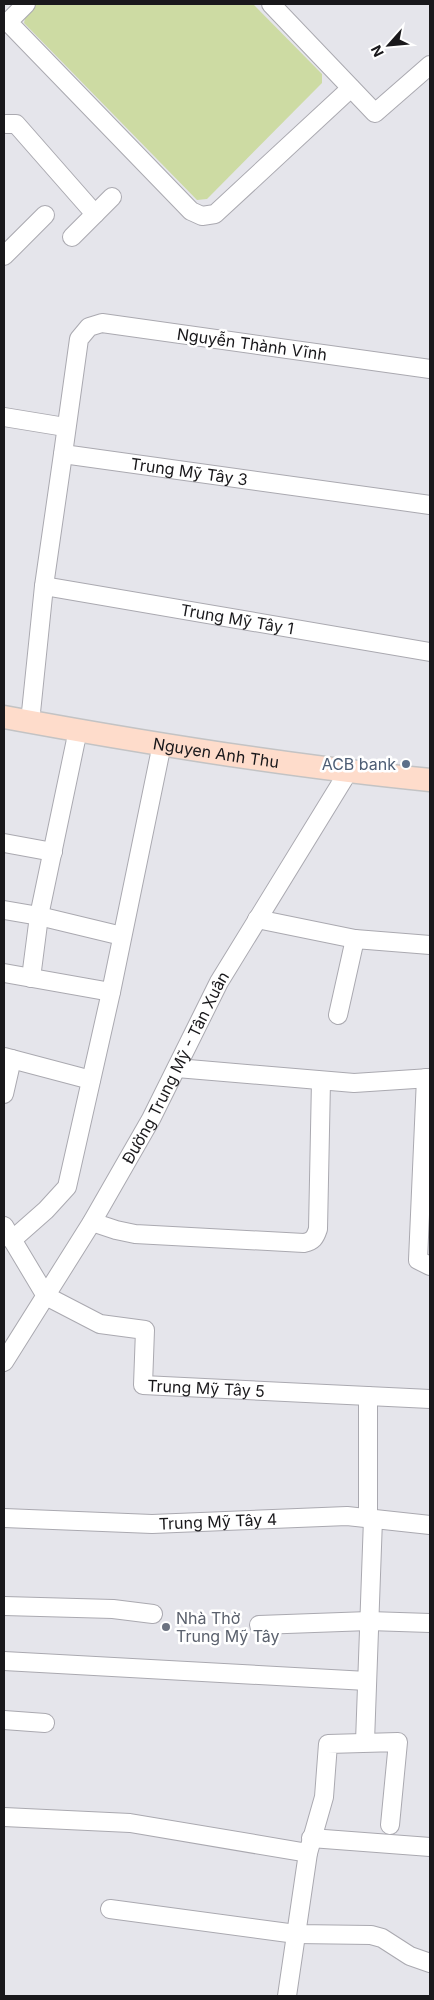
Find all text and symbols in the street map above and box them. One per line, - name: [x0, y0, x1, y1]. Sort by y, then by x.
- north arrow: [364, 20, 414, 70]
- text: N: [367, 43, 387, 60]
- street label: Nguyễn Thành Vĩnh: [176, 324, 328, 364]
- street label: Trung Mỹ Tây 3: [129, 454, 249, 490]
- street label: Trung Mỹ Tây 1: [179, 600, 295, 639]
- street label: Nguyen Anh Thu: [152, 733, 280, 772]
- place label: ACB bank: [322, 754, 396, 774]
- marker: ACB bank: [400, 758, 412, 770]
- street label: Đường Trung Mỹ - Tân Xuân: [118, 968, 233, 1167]
- street label: Trung Mỹ Tây 5: [147, 1375, 265, 1401]
- street label: Trung Mỹ Tây 4: [158, 1509, 277, 1534]
- place label: Nhà Thờ Trung Mỹ Tây: [176, 1608, 280, 1646]
- marker: Nhà Thờ Trung Mỹ Tây: [160, 1621, 172, 1633]

